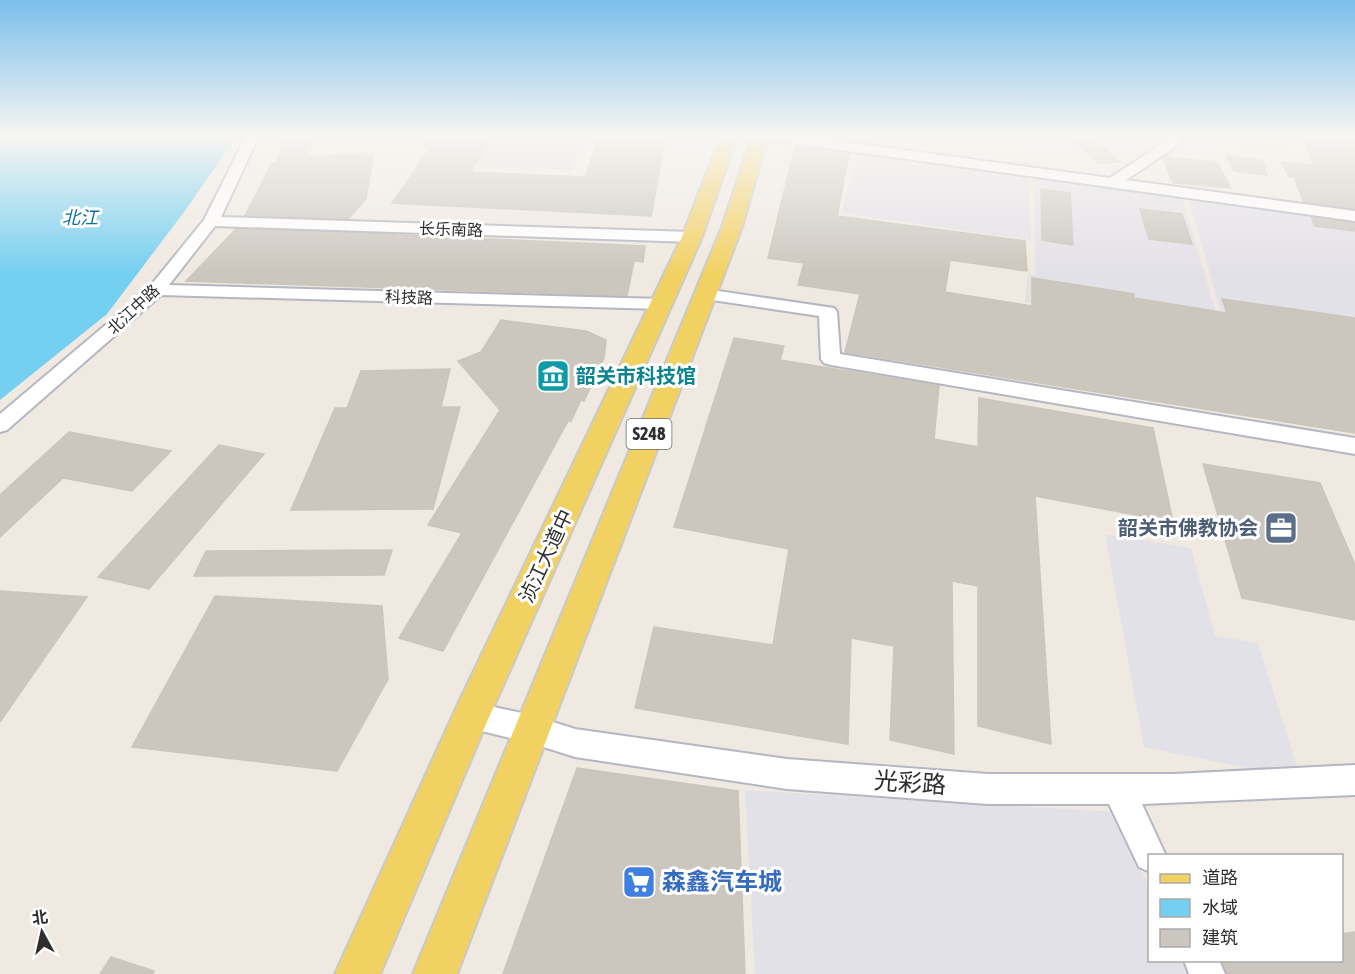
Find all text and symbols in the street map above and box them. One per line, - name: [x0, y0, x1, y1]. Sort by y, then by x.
- water label: 北江: [62, 207, 100, 228]
- street label: 长乐南路: [419, 219, 483, 239]
- street label: 北江中路: [103, 281, 163, 337]
- street label: 科技路: [385, 287, 433, 307]
- museum icon: 韶关市科技馆: [535, 358, 571, 394]
- place label: 韶关市科技馆: [576, 364, 696, 387]
- road number: S248: [626, 419, 672, 449]
- street label: 浈江大道中: [514, 506, 577, 606]
- office icon: 韶关市佛教协会: [1263, 510, 1299, 546]
- place label: 韶关市佛教协会: [1118, 516, 1258, 539]
- street label: 光彩路: [873, 767, 947, 798]
- legend: [1148, 854, 1343, 962]
- supermarket icon: 森鑫汽车城: [621, 864, 657, 900]
- text: 道路: [1202, 867, 1238, 888]
- place label: 森鑫汽车城: [662, 868, 782, 895]
- text: 水域: [1202, 897, 1238, 918]
- north arrow: [12, 902, 72, 962]
- text: 北: [31, 907, 49, 927]
- text: 建筑: [1202, 927, 1238, 948]

